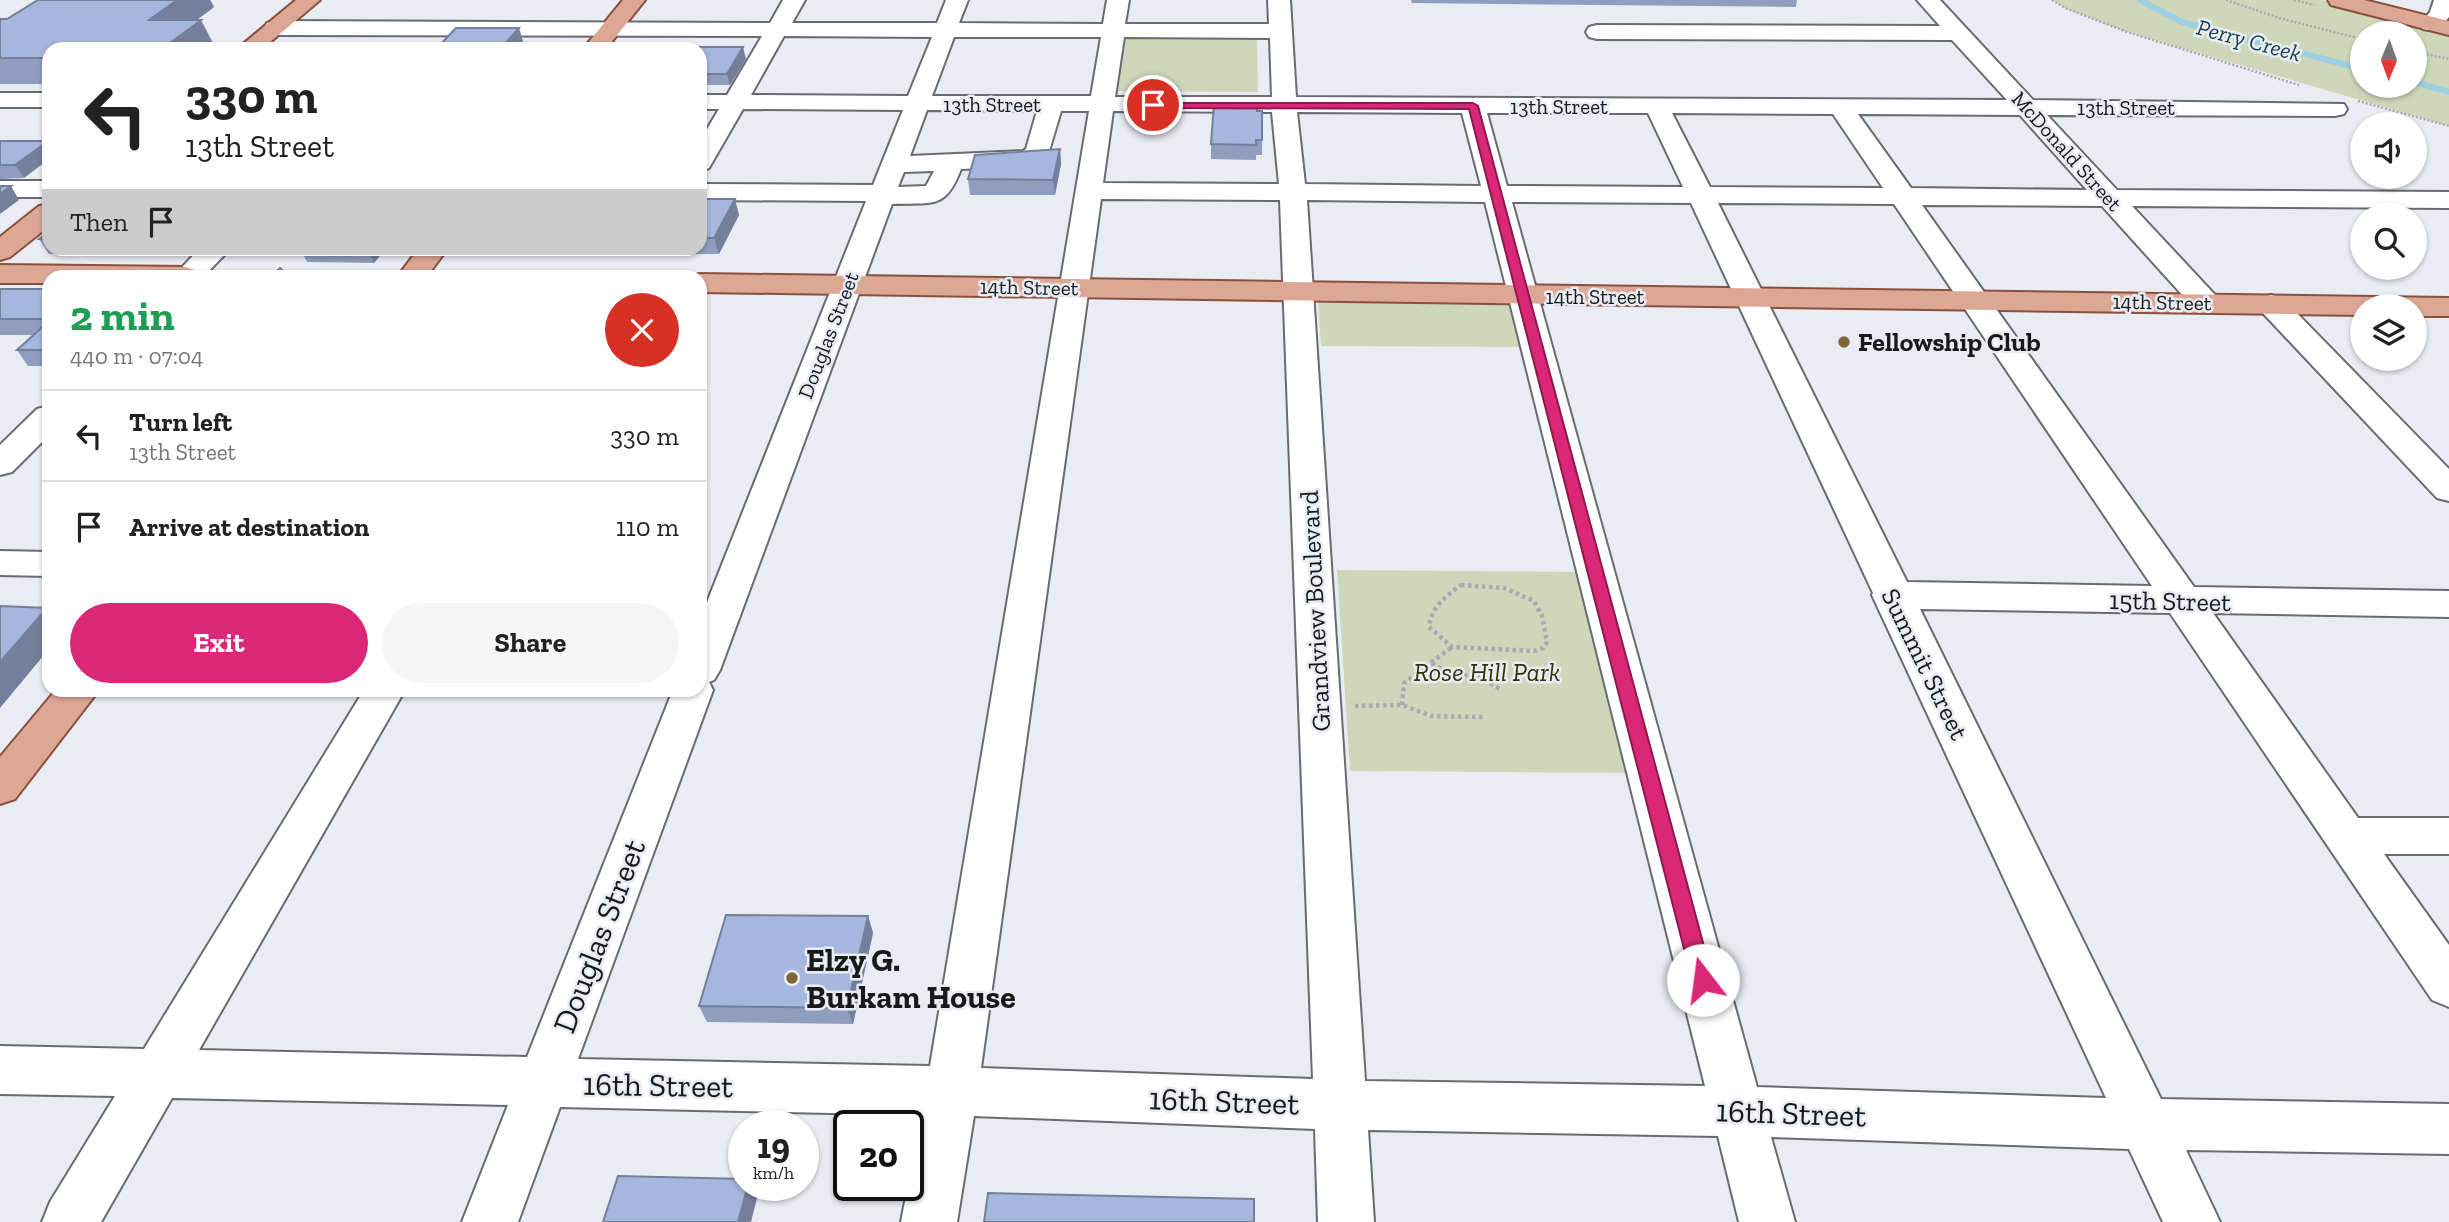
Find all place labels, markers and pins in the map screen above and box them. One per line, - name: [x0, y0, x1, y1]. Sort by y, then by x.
- pin: [1123, 75, 1183, 135]
- place label: Fellowship Club: [1858, 326, 2041, 358]
- marker: Fellowship Club: [1836, 334, 1852, 350]
- place label: Elzy G. Burkam House: [806, 941, 1016, 1016]
- marker: Elzy G. Burkam House: [784, 970, 800, 986]

